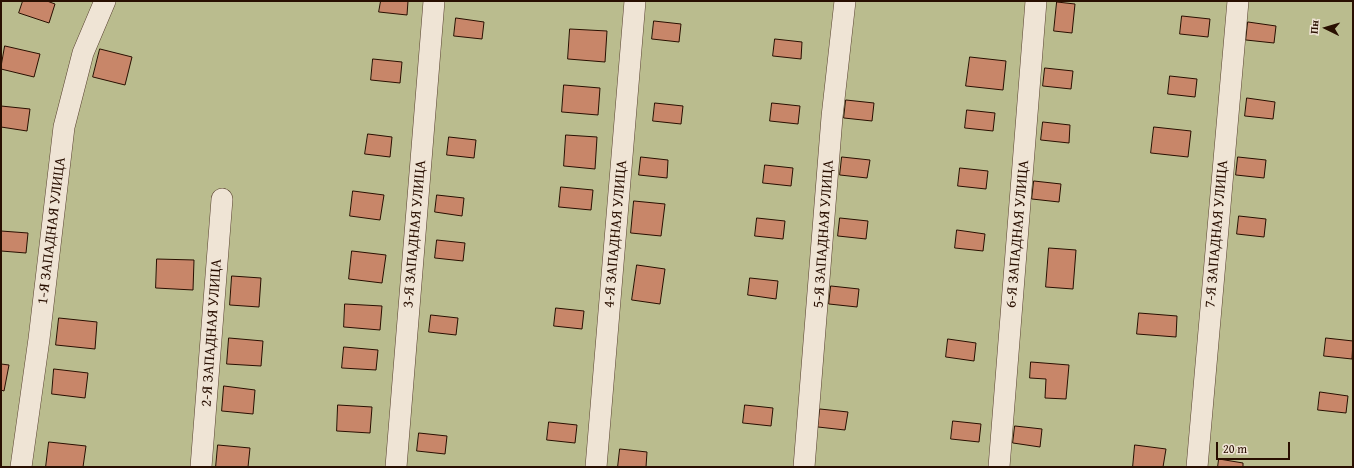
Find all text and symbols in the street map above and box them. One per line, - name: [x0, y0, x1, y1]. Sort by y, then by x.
- north arrow: [1306, 8, 1346, 48]
- text: Пн: [1305, 19, 1323, 35]
- street label: 1-Я ЗАПАДНАЯ УЛИЦА: [34, 156, 70, 306]
- street label: 3-Я ЗАПАДНАЯ УЛИЦА: [400, 159, 430, 309]
- street label: 4-Я ЗАПАДНАЯ УЛИЦА: [601, 159, 631, 309]
- street label: 5-Я ЗАПАДНАЯ УЛИЦА: [810, 159, 838, 309]
- street label: 6-Я ЗАПАДНАЯ УЛИЦА: [1003, 159, 1033, 309]
- street label: 7-Я ЗАПАДНАЯ УЛИЦА: [1202, 159, 1232, 309]
- street label: 2-Я ЗАПАДНАЯ УЛИЦА: [198, 258, 226, 408]
- scale bar: [1218, 434, 1292, 460]
- text: 20 m: [1223, 440, 1247, 457]

